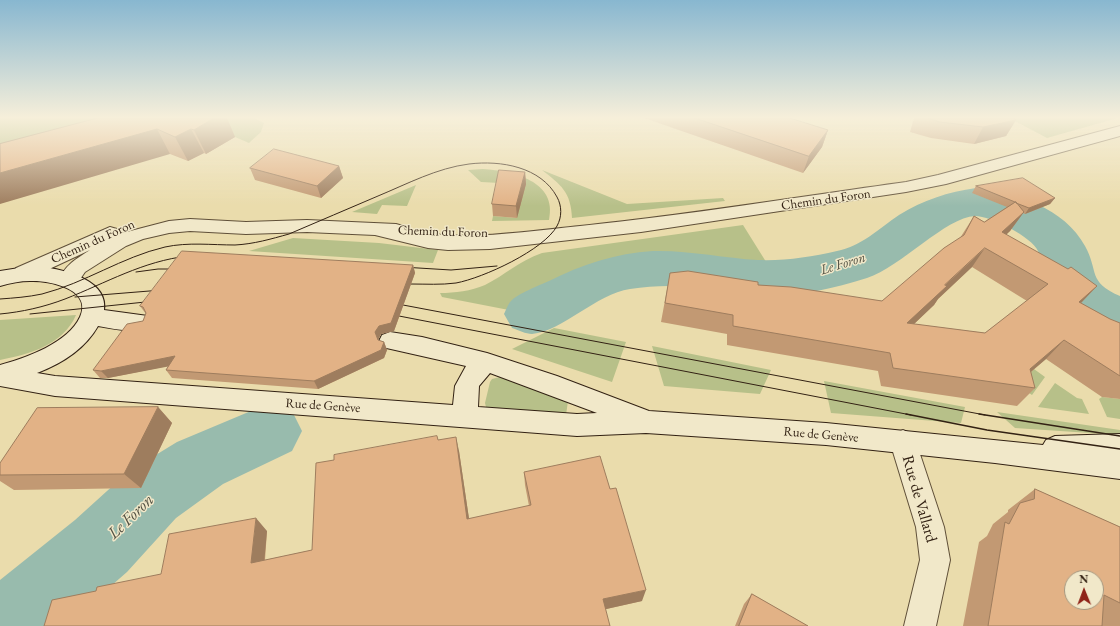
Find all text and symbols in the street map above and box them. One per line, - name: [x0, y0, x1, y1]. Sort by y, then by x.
- street label: Chemin du Foron: [780, 186, 872, 214]
- street label: Chemin du Foron: [49, 217, 137, 267]
- street label: Chemin du Foron: [398, 223, 488, 241]
- water label: Le Foron: [818, 249, 868, 279]
- street label: Rue de Genève: [285, 396, 361, 416]
- street label: Rue de Genève: [783, 424, 859, 446]
- street label: Rue de Vallard: [897, 453, 941, 545]
- water label: Le Foron: [104, 490, 158, 544]
- north arrow: [1064, 570, 1104, 610]
- text: N: [1079, 572, 1088, 586]

